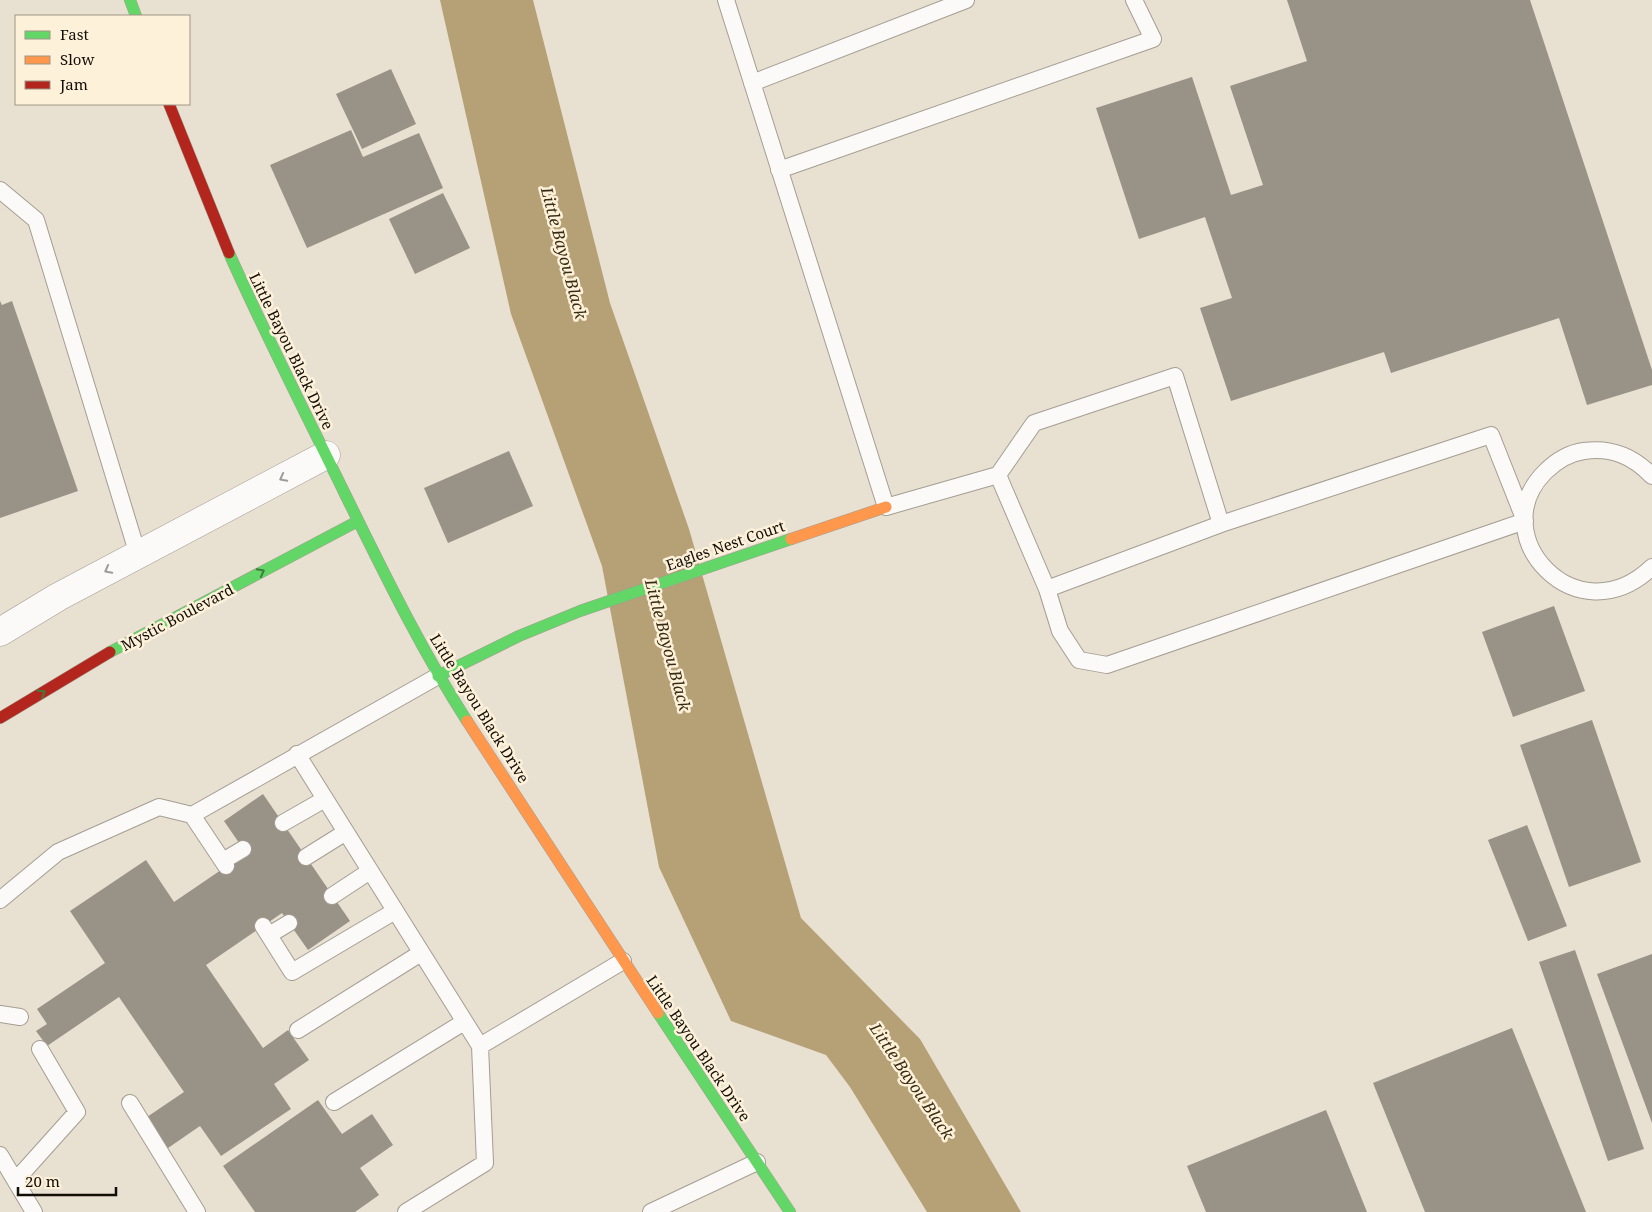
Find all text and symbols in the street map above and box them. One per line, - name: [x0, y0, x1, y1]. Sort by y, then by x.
- legend: [15, 15, 190, 105]
- text: Fast: [60, 24, 89, 44]
- text: Slow: [60, 49, 94, 69]
- text: Jam: [59, 74, 88, 94]
- water label: Little Bayou Black: [536, 184, 592, 322]
- street label: Little Bayou Black Drive: [245, 269, 339, 433]
- one-way arrow: [279, 472, 288, 482]
- street label: Eagles Nest Court: [663, 515, 787, 575]
- one-way arrow: [105, 564, 114, 574]
- one-way arrow: [256, 569, 265, 579]
- water label: Little Bayou Black: [640, 576, 696, 714]
- street label: Mystic Boulevard: [117, 579, 237, 655]
- street label: Little Bayou Black Drive: [426, 630, 534, 786]
- one-way arrow: [36, 689, 45, 699]
- street label: Little Bayou Black Drive: [643, 971, 755, 1125]
- water label: Little Bayou Black: [864, 1018, 960, 1144]
- scale bar: [18, 1164, 115, 1196]
- text: 20 m: [25, 1171, 60, 1191]

